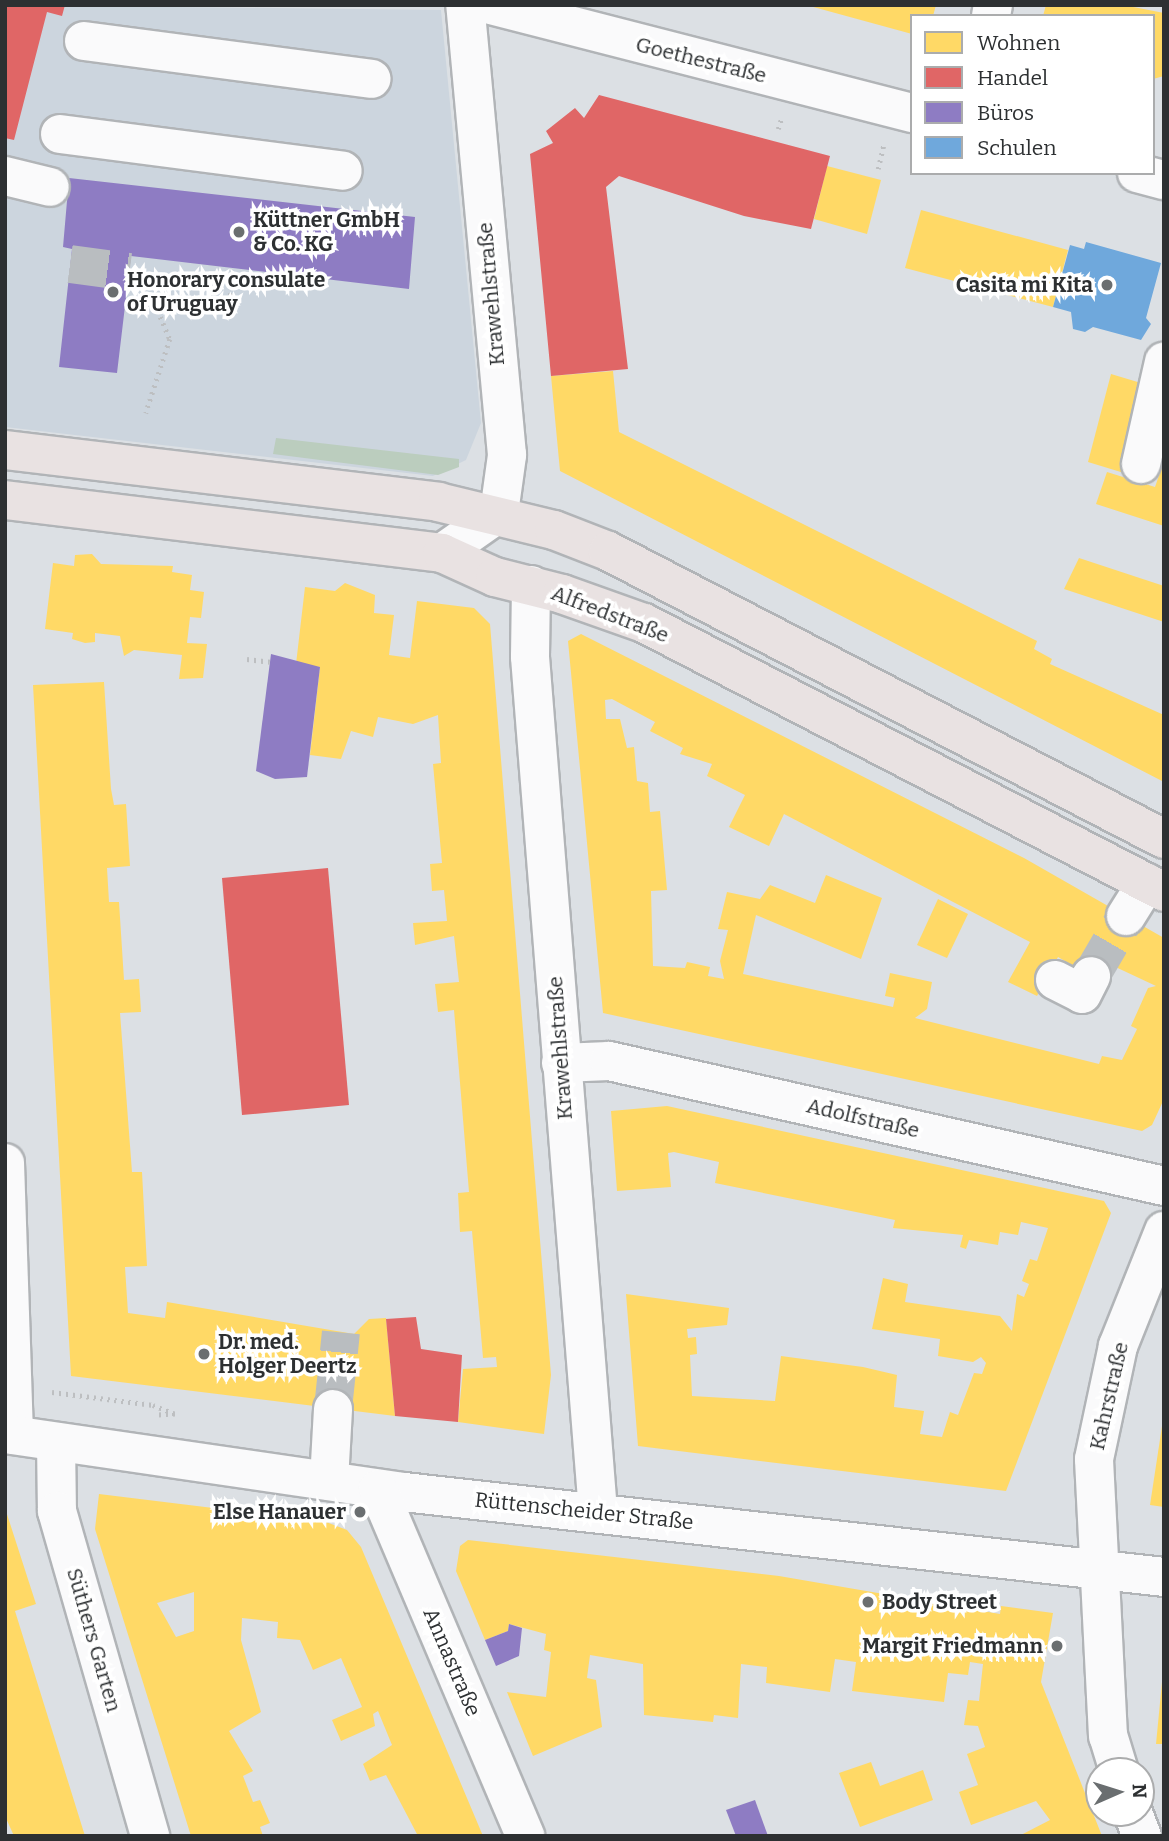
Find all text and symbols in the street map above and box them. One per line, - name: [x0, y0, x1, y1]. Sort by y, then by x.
- legend: [910, 14, 1155, 175]
- text: Wohnen: [977, 30, 1060, 56]
- street label: Goethestraße: [633, 32, 769, 88]
- text: Handel: [977, 65, 1048, 91]
- text: Büros: [977, 100, 1034, 126]
- text: Schulen: [977, 135, 1057, 161]
- place label: Küttner GmbH & Co. KG: [253, 207, 400, 257]
- street label: Krawehlstraße: [472, 221, 510, 367]
- marker: Küttner GmbH & Co. KG: [231, 224, 247, 240]
- place label: Honorary consulate of Uruguay: [127, 267, 325, 317]
- place label: Casita mi Kita: [956, 272, 1093, 298]
- marker: Casita mi Kita: [1099, 277, 1115, 293]
- marker: Honorary consulate of Uruguay: [105, 284, 121, 300]
- street label: Alfredstraße: [548, 580, 672, 648]
- street label: Krawehlstraße: [542, 975, 578, 1121]
- street label: Adolfstraße: [804, 1093, 922, 1143]
- place label: Dr. med. Holger Deertz: [218, 1329, 357, 1379]
- street label: Kahrstraße: [1084, 1339, 1134, 1453]
- marker: Dr. med. Holger Deertz: [196, 1346, 212, 1362]
- street label: Rüttenscheider Straße: [473, 1487, 695, 1535]
- place label: Else Hanauer: [213, 1499, 346, 1525]
- marker: Else Hanauer: [352, 1504, 368, 1520]
- street label: Süthers Garten: [61, 1565, 127, 1715]
- place label: Body Street: [882, 1589, 997, 1615]
- marker: Body Street: [860, 1594, 876, 1610]
- street label: Annastraße: [418, 1604, 486, 1720]
- place label: Margit Friedmann: [862, 1633, 1043, 1659]
- marker: Margit Friedmann: [1049, 1638, 1065, 1654]
- north arrow: [1085, 1757, 1155, 1827]
- text: N: [1128, 1783, 1151, 1799]

